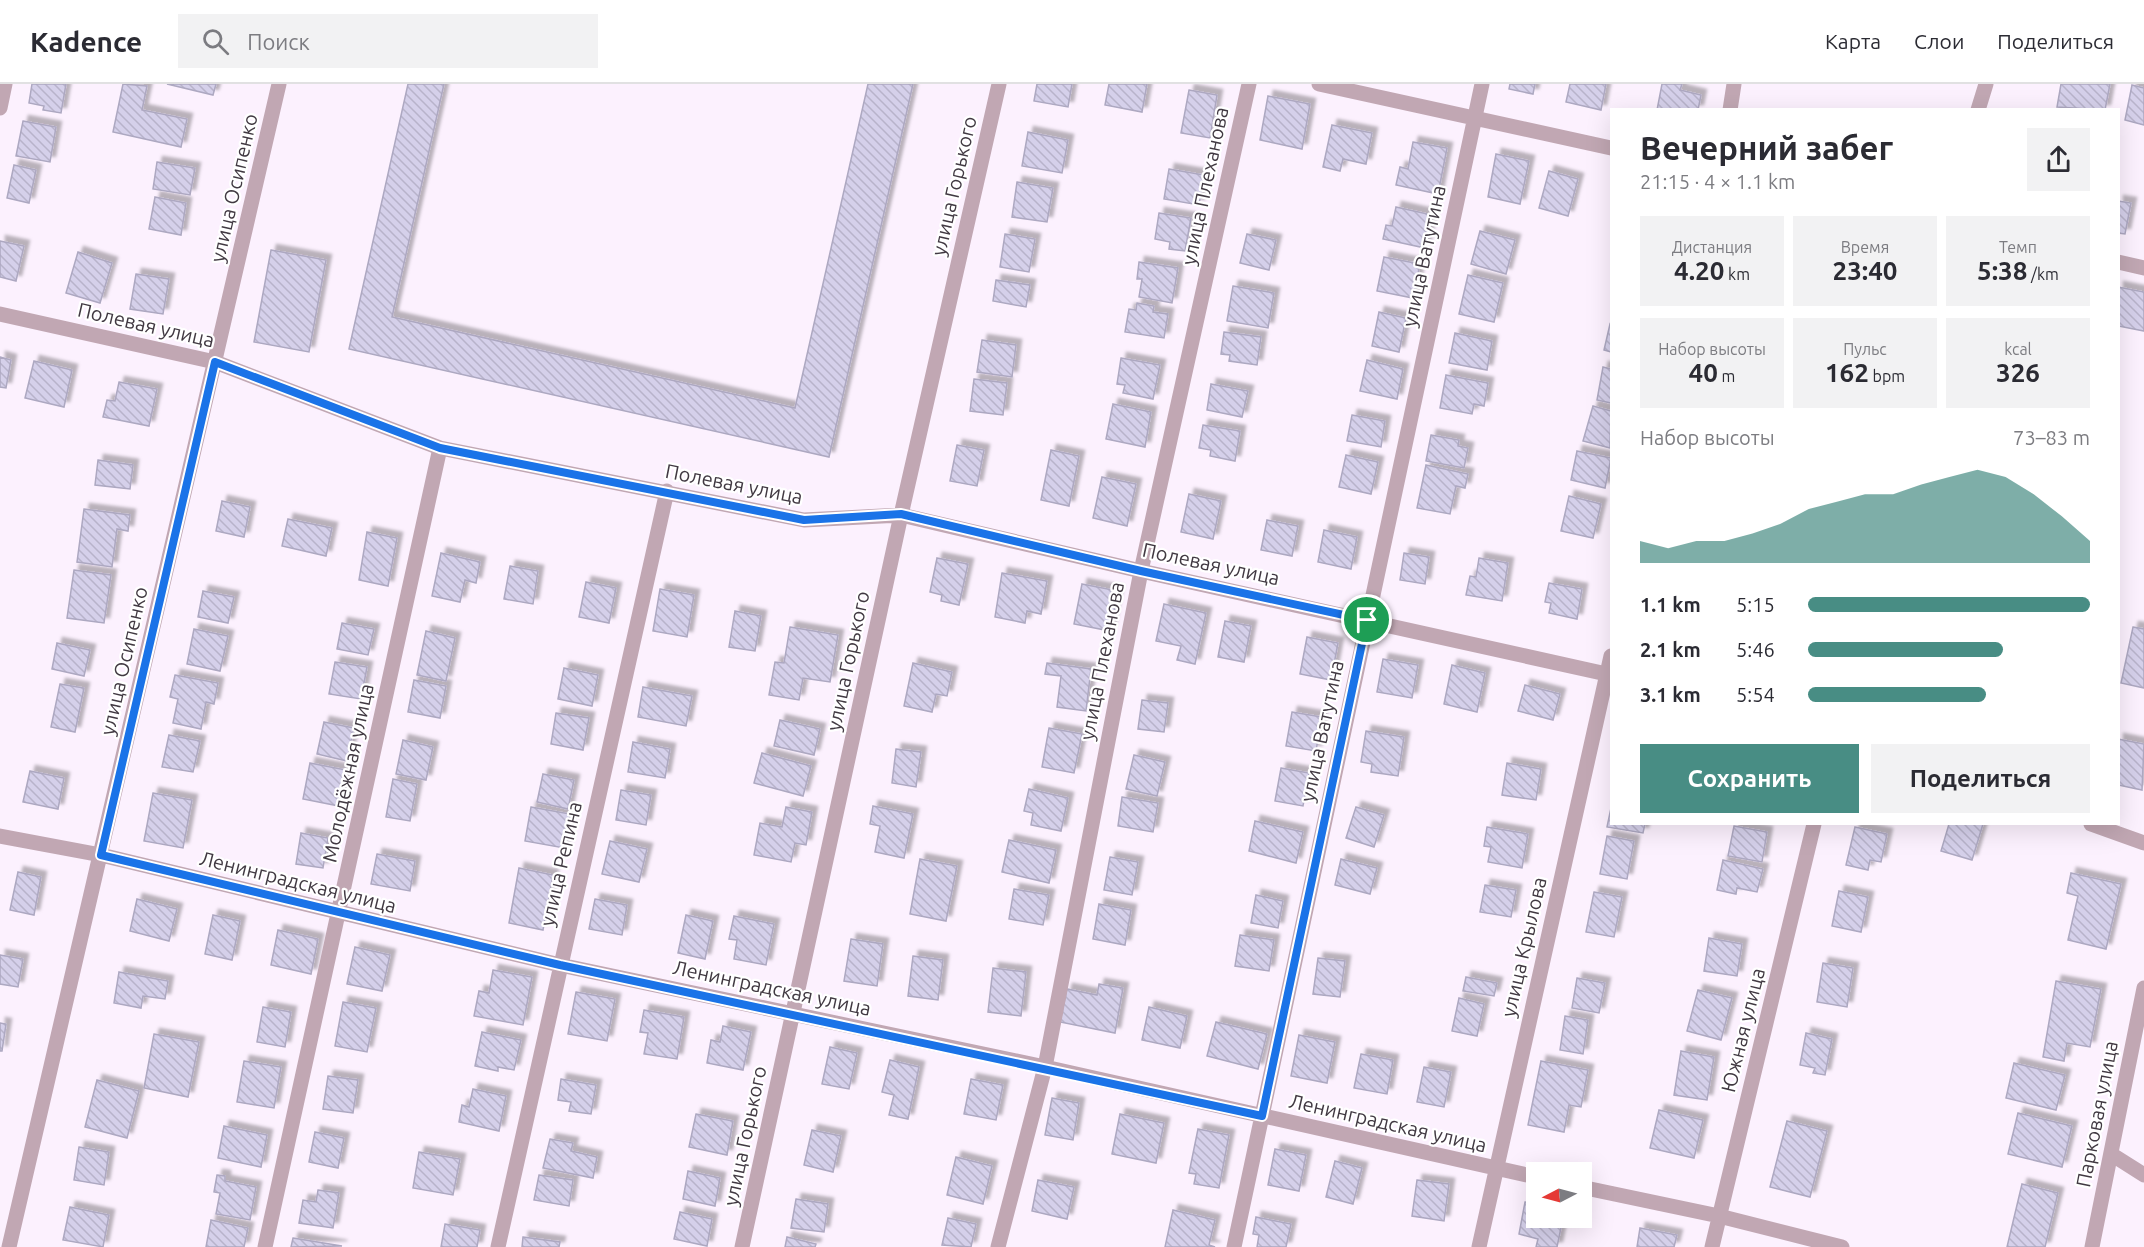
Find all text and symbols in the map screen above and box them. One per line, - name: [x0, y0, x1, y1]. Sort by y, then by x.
- search box: [178, 14, 598, 68]
- icon: search: [199, 25, 232, 58]
- text: Kadence: [30, 26, 142, 57]
- text: Поиск: [247, 29, 310, 54]
- text: Карта: [1825, 29, 1881, 53]
- text: Слои: [1914, 29, 1964, 53]
- text: Поделиться: [1997, 29, 2114, 53]
- street label: улица Плеханова: [1177, 105, 1232, 267]
- street label: улица Осипенко: [205, 111, 262, 264]
- street label: улица Горького: [926, 114, 981, 258]
- button: share: [2027, 128, 2090, 191]
- text: Вечерний забег: [1640, 129, 1893, 166]
- text: 21:15 · 4 × 1.1 km: [1640, 170, 1795, 193]
- street label: улица Ватутина: [1397, 183, 1450, 329]
- text: Дистанция: [1672, 238, 1752, 256]
- text: Время: [1841, 238, 1889, 256]
- text: Темп: [1999, 238, 2037, 256]
- text: 4.20: [1674, 256, 1724, 285]
- text: 23:40: [1832, 256, 1898, 285]
- text: 5:38: [1977, 256, 2027, 285]
- text: km: [1724, 265, 1750, 283]
- text: /km: [2027, 265, 2059, 283]
- street label: Полевая улица: [75, 298, 217, 351]
- text: Набор высоты: [1658, 340, 1766, 358]
- text: Пульс: [1843, 340, 1887, 358]
- text: kcal: [2004, 340, 2032, 358]
- text: 40: [1689, 358, 1718, 387]
- text: 162: [1825, 358, 1869, 387]
- text: 326: [1996, 358, 2040, 387]
- text: m: [1718, 367, 1735, 385]
- text: bpm: [1869, 367, 1905, 385]
- text: Набор высоты: [1640, 426, 1775, 449]
- text: 73–83 m: [2013, 426, 2090, 449]
- street label: Полевая улица: [663, 459, 805, 508]
- street label: Полевая улица: [1140, 538, 1282, 589]
- street label: улица Плеханова: [1075, 580, 1128, 742]
- street label: улица Осипенко: [95, 584, 152, 737]
- street label: улица Горького: [821, 589, 874, 733]
- text: 1.1 km: [1640, 593, 1701, 616]
- text: 5:15: [1736, 593, 1775, 616]
- pin: [1341, 594, 1392, 645]
- icon: arrive: [1350, 603, 1383, 636]
- text: 2.1 km: [1640, 638, 1701, 661]
- text: 5:46: [1736, 638, 1775, 661]
- street label: улица Ватутина: [1295, 658, 1348, 804]
- street label: Молодёжная улица: [317, 681, 378, 864]
- text: 3.1 km: [1640, 683, 1701, 706]
- text: 5:54: [1736, 683, 1775, 706]
- button: Сохранить: [1640, 744, 1859, 813]
- button: Поделиться: [1871, 744, 2090, 813]
- street label: улица Репина: [535, 799, 586, 928]
- street label: Ленинградская улица: [197, 846, 399, 917]
- street label: улица Крылова: [1496, 875, 1551, 1019]
- street label: Ленинградская улица: [671, 955, 873, 1020]
- street label: Южная улица: [1716, 965, 1769, 1094]
- street label: Парковая улица: [2071, 1039, 2122, 1189]
- street label: улица Горького: [718, 1064, 771, 1208]
- street label: Ленинградская улица: [1287, 1089, 1489, 1156]
- north arrow: [1526, 1162, 1592, 1228]
- map controls: [1526, 1162, 1592, 1228]

